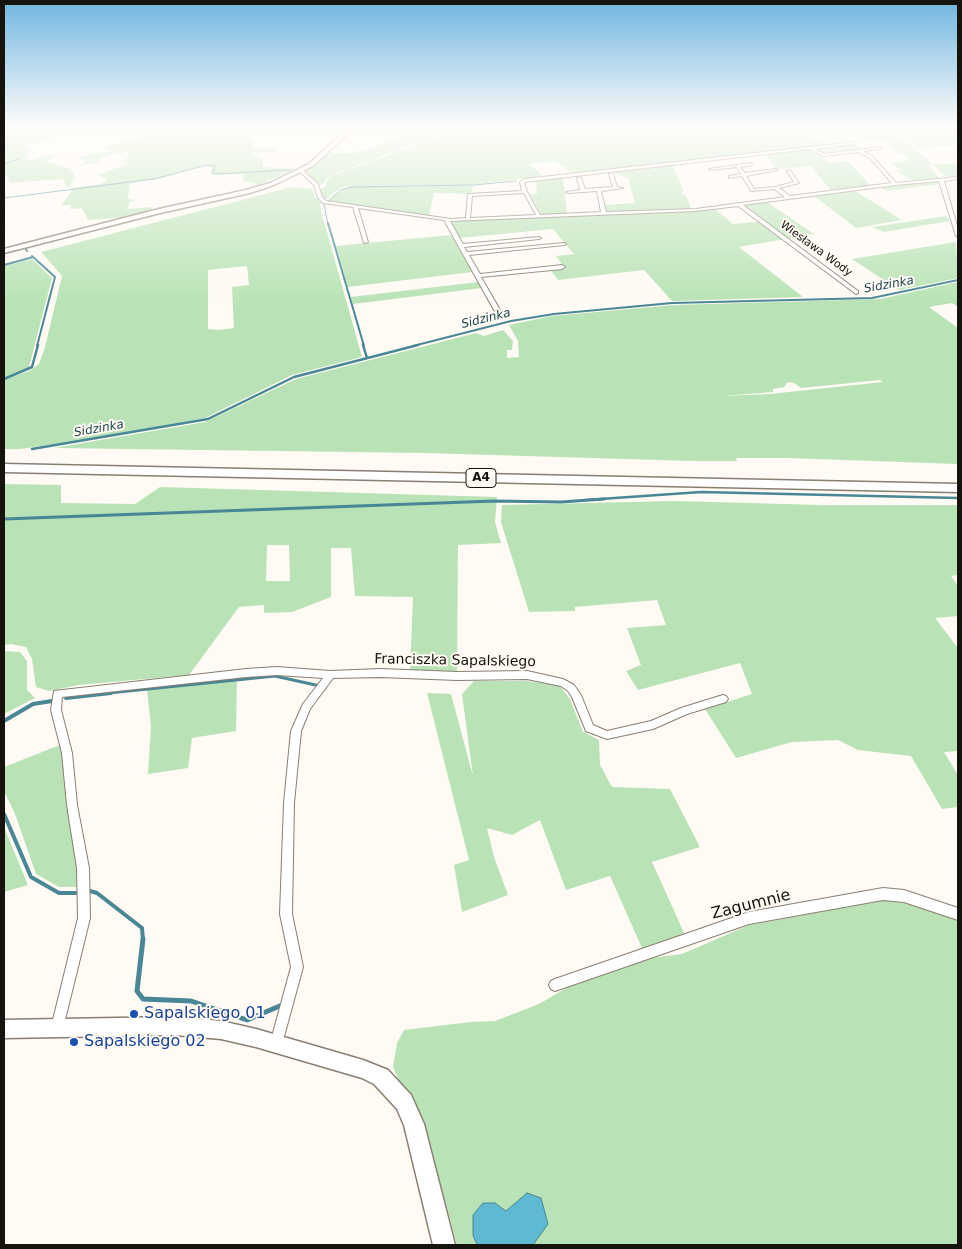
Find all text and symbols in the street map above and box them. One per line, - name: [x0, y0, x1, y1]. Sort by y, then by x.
- street label: Wiesława Wody: [777, 218, 855, 280]
- water label: Sidzinka: [863, 274, 915, 296]
- water label: Sidzinka: [460, 306, 512, 332]
- water label: Sidzinka: [73, 418, 125, 440]
- road number: A4: [466, 468, 496, 488]
- street label: Franciszka Sapalskiego: [374, 651, 536, 671]
- street label: Zagumnie: [709, 886, 793, 924]
- place label: Sapalskiego 01: [144, 1004, 266, 1024]
- marker: Sapalskiego 01: [128, 1008, 140, 1020]
- place label: Sapalskiego 02: [84, 1032, 206, 1052]
- marker: Sapalskiego 02: [68, 1036, 80, 1048]

